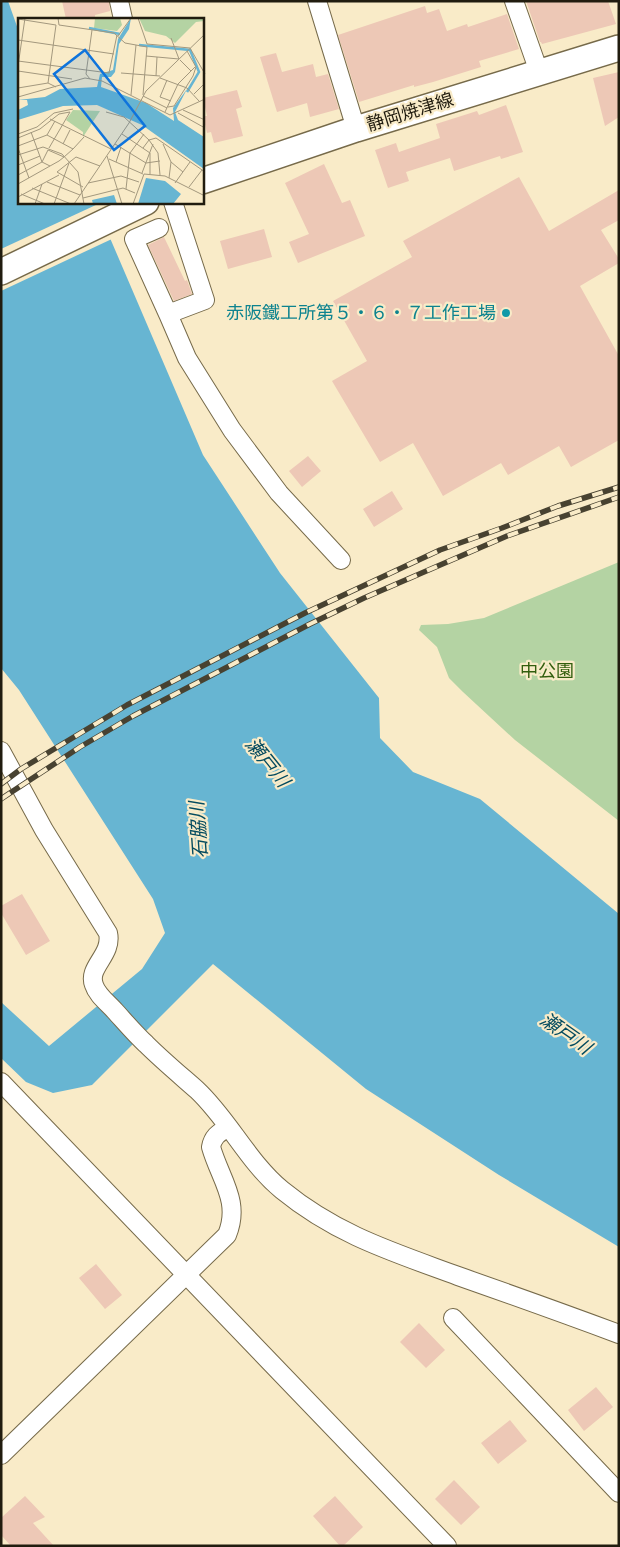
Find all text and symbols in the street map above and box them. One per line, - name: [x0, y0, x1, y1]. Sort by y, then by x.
- inset map: [18, 18, 204, 204]
- street label: 静岡焼津線: [364, 88, 456, 135]
- place label: 赤阪鐵工所第５・６・７工作工場: [226, 302, 496, 323]
- marker: 赤阪鐵工所第５・６・７工作工場: [500, 307, 512, 319]
- park label: 中公園: [520, 660, 574, 681]
- water label: 瀬戸川: [241, 733, 296, 793]
- water label: 石脇川: [185, 799, 212, 859]
- water label: 瀬戸川: [536, 1008, 597, 1060]

